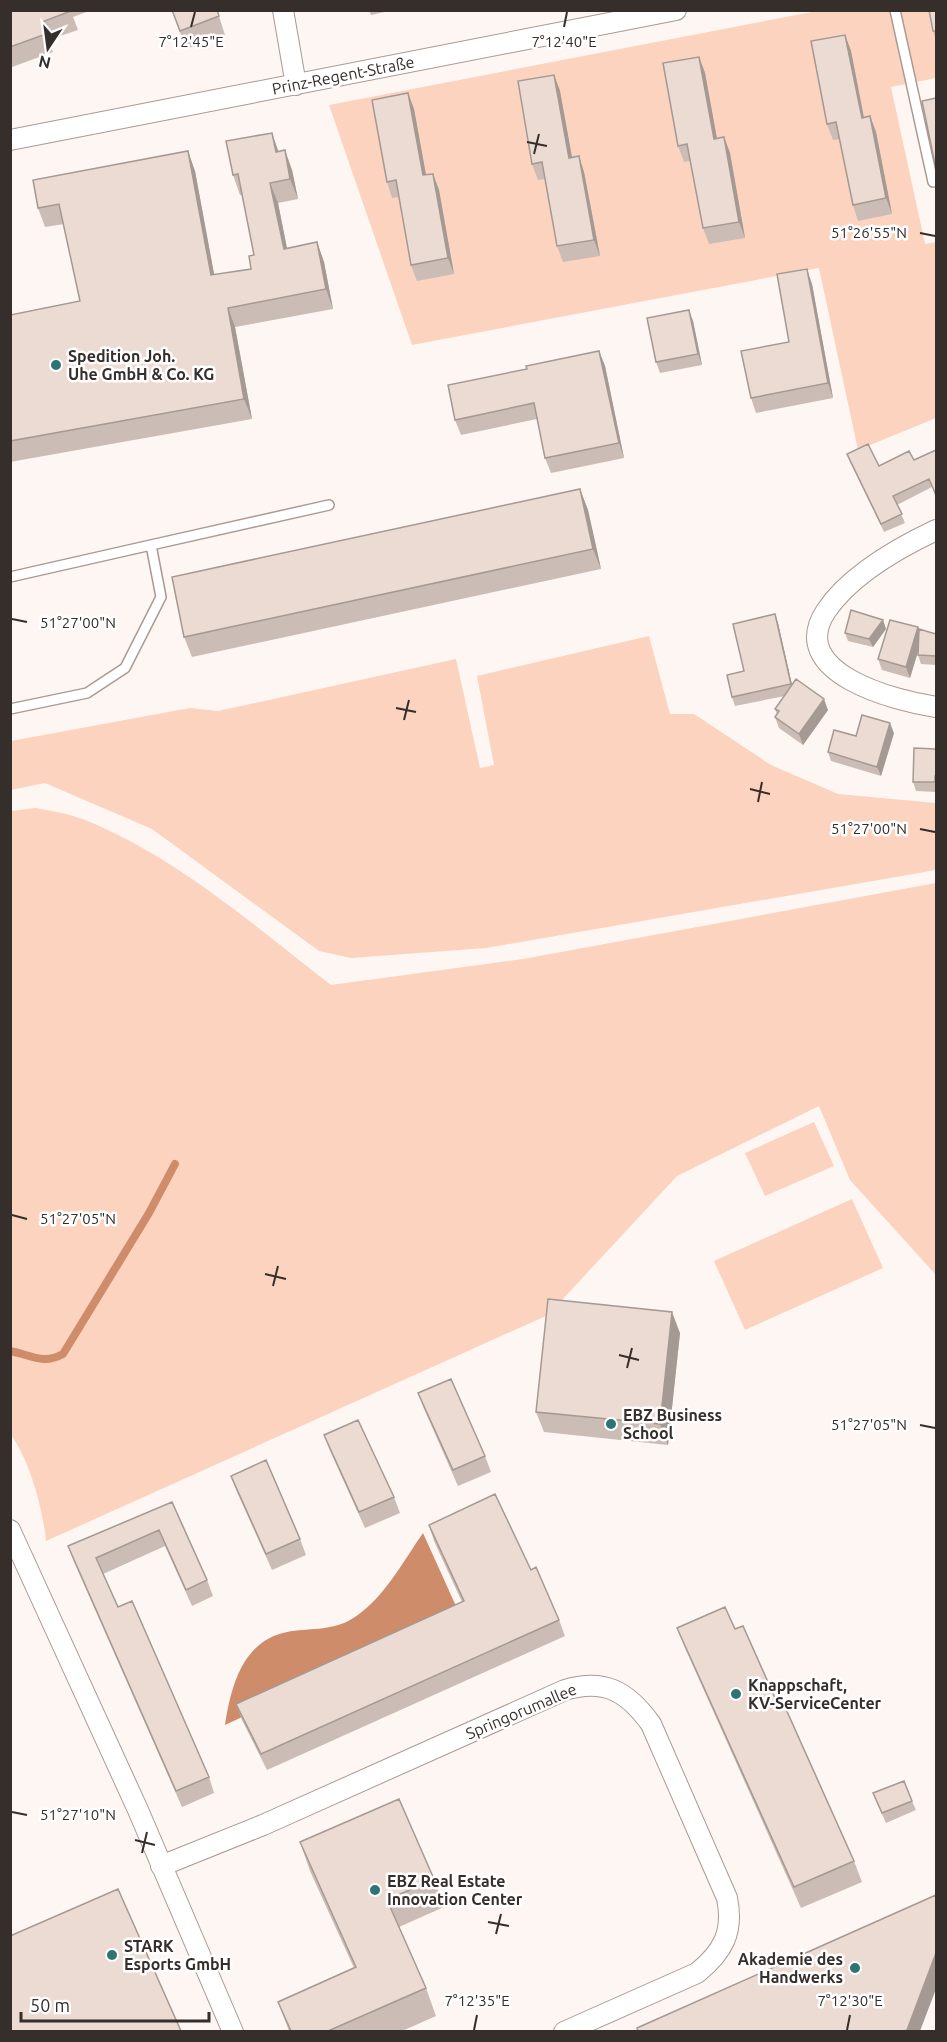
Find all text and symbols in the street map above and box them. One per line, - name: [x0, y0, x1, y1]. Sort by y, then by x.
- north arrow: [18, 18, 78, 78]
- text: 7°12'45"E: [158, 33, 224, 50]
- text: 7°12'40"E: [531, 33, 597, 50]
- street label: Prinz-Regent-Straße: [270, 52, 416, 98]
- text: N: [37, 53, 52, 73]
- text: 51°26'55"N: [831, 224, 907, 241]
- place label: Spedition Joh. Uhe GmbH & Co. KG: [68, 347, 214, 383]
- marker: Spedition Joh. Uhe GmbH & Co. KG: [49, 358, 63, 372]
- text: 51°27'00"N: [40, 614, 116, 631]
- text: 51°27'00"N: [831, 820, 907, 837]
- text: 51°27'05"N: [40, 1210, 116, 1227]
- place label: EBZ Business School: [623, 1406, 722, 1442]
- text: 51°27'05"N: [831, 1416, 907, 1433]
- marker: EBZ Business School: [604, 1417, 618, 1431]
- place label: Knappschaft, KV-ServiceCenter: [748, 1676, 882, 1712]
- street label: Springorumallee: [463, 1680, 579, 1742]
- marker: Knappschaft, KV-ServiceCenter: [729, 1687, 743, 1701]
- text: 51°27'10"N: [40, 1806, 116, 1823]
- place label: EBZ Real Estate Innovation Center: [387, 1872, 523, 1908]
- marker: EBZ Real Estate Innovation Center: [368, 1883, 382, 1897]
- place label: STARK Esports GmbH: [124, 1937, 231, 1973]
- marker: STARK Esports GmbH: [105, 1948, 119, 1962]
- place label: Akademie des Handwerks: [738, 1950, 843, 1986]
- marker: Akademie des Handwerks: [848, 1961, 862, 1975]
- scale bar: [21, 1985, 208, 2023]
- text: 7°12'35"E: [444, 1992, 510, 2009]
- text: 7°12'30"E: [817, 1992, 883, 2009]
- text: 50 m: [30, 1995, 70, 2015]

